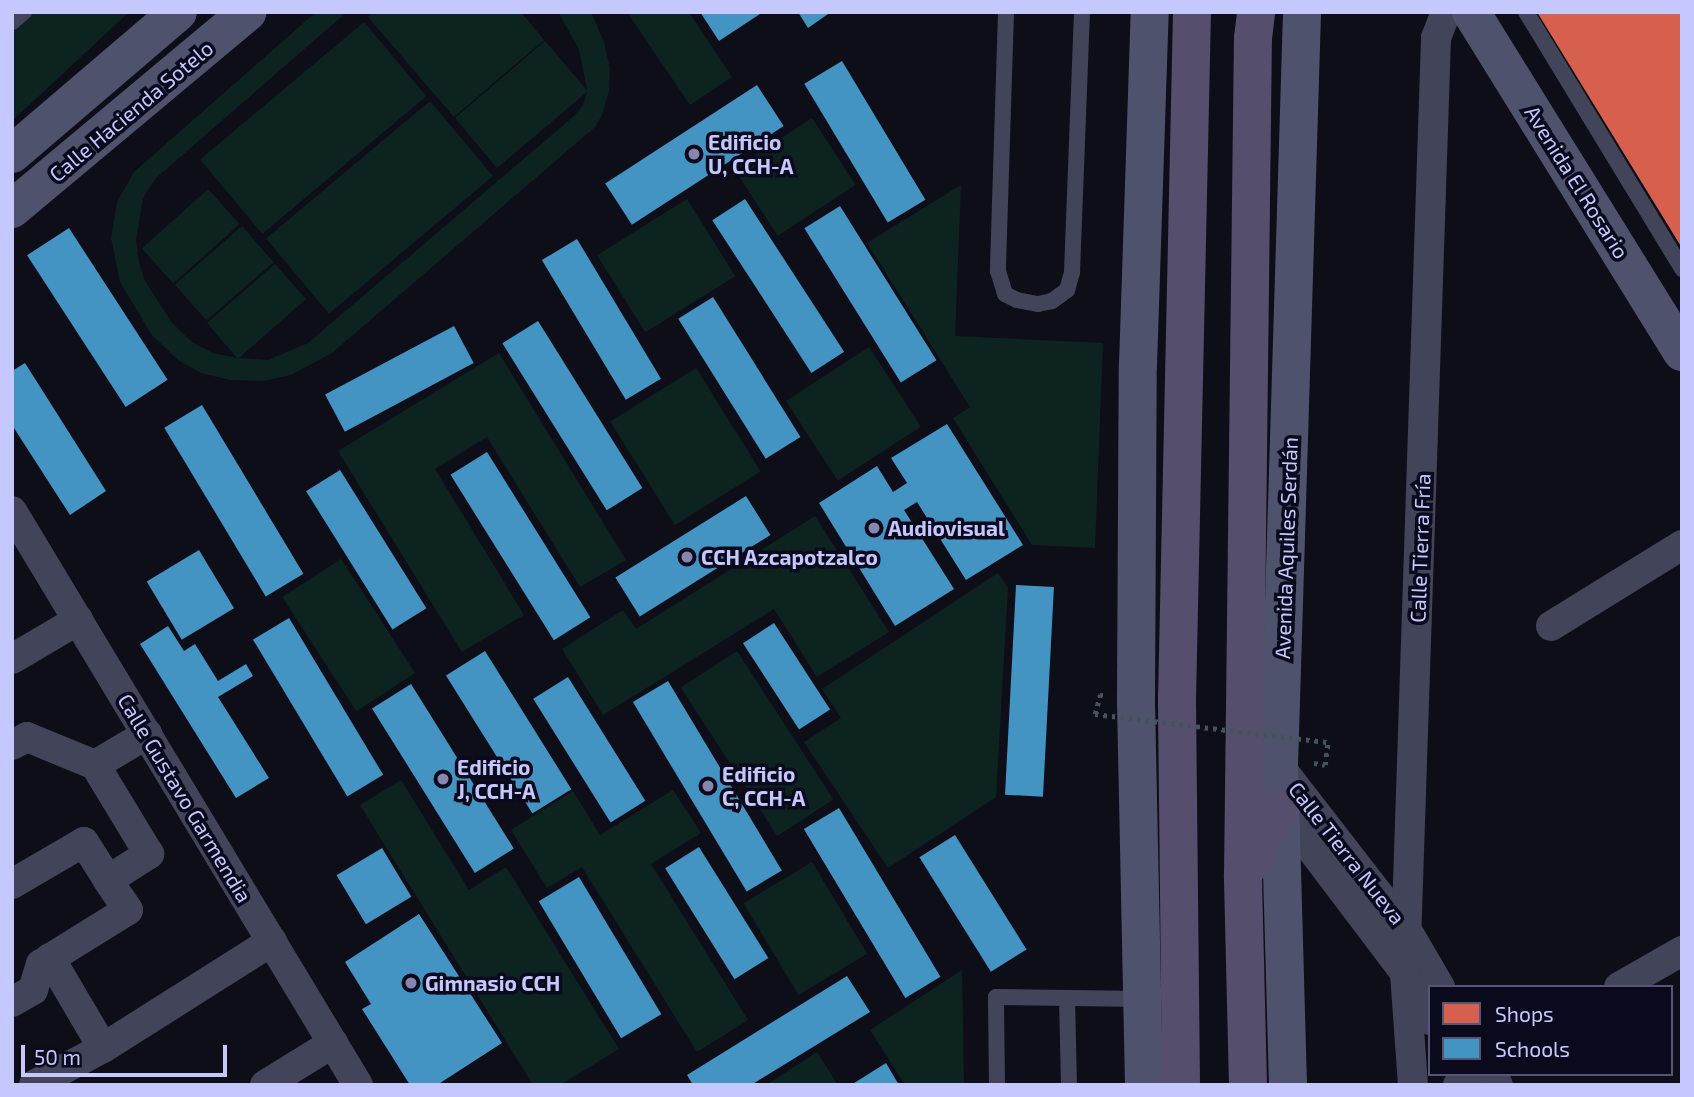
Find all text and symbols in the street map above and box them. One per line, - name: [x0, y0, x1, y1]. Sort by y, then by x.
- street label: Calle Hacienda Sotelo: [44, 35, 218, 187]
- street label: Avenida El Rosario: [1520, 101, 1634, 263]
- place label: Edificio U, CCH-A: [708, 129, 793, 179]
- marker: Edificio U, CCH-A: [686, 146, 702, 162]
- street label: Avenida Aquiles Serdán: [1270, 436, 1302, 660]
- street label: Calle Tierra Fría: [1405, 473, 1435, 623]
- place label: Audiovisual: [888, 515, 1005, 541]
- marker: Audiovisual: [866, 520, 882, 536]
- place label: CCH Azcapotzalco: [701, 544, 878, 570]
- marker: CCH Azcapotzalco: [679, 549, 695, 565]
- street label: Calle Gustavo Garmendia: [113, 689, 257, 907]
- place label: Edificio J, CCH-A: [457, 754, 536, 804]
- place label: Edificio C, CCH-A: [722, 761, 805, 811]
- marker: Edificio J, CCH-A: [435, 771, 451, 787]
- street label: Calle Tierra Nueva: [1283, 777, 1411, 929]
- marker: Edificio C, CCH-A: [700, 778, 716, 794]
- place label: Gimnasio CCH: [425, 970, 560, 996]
- marker: Gimnasio CCH: [403, 975, 419, 991]
- legend: [1428, 985, 1673, 1076]
- text: Shops: [1495, 1001, 1554, 1026]
- scale bar: [24, 1030, 231, 1074]
- text: Schools: [1495, 1036, 1570, 1061]
- text: 50 m: [34, 1044, 81, 1069]

